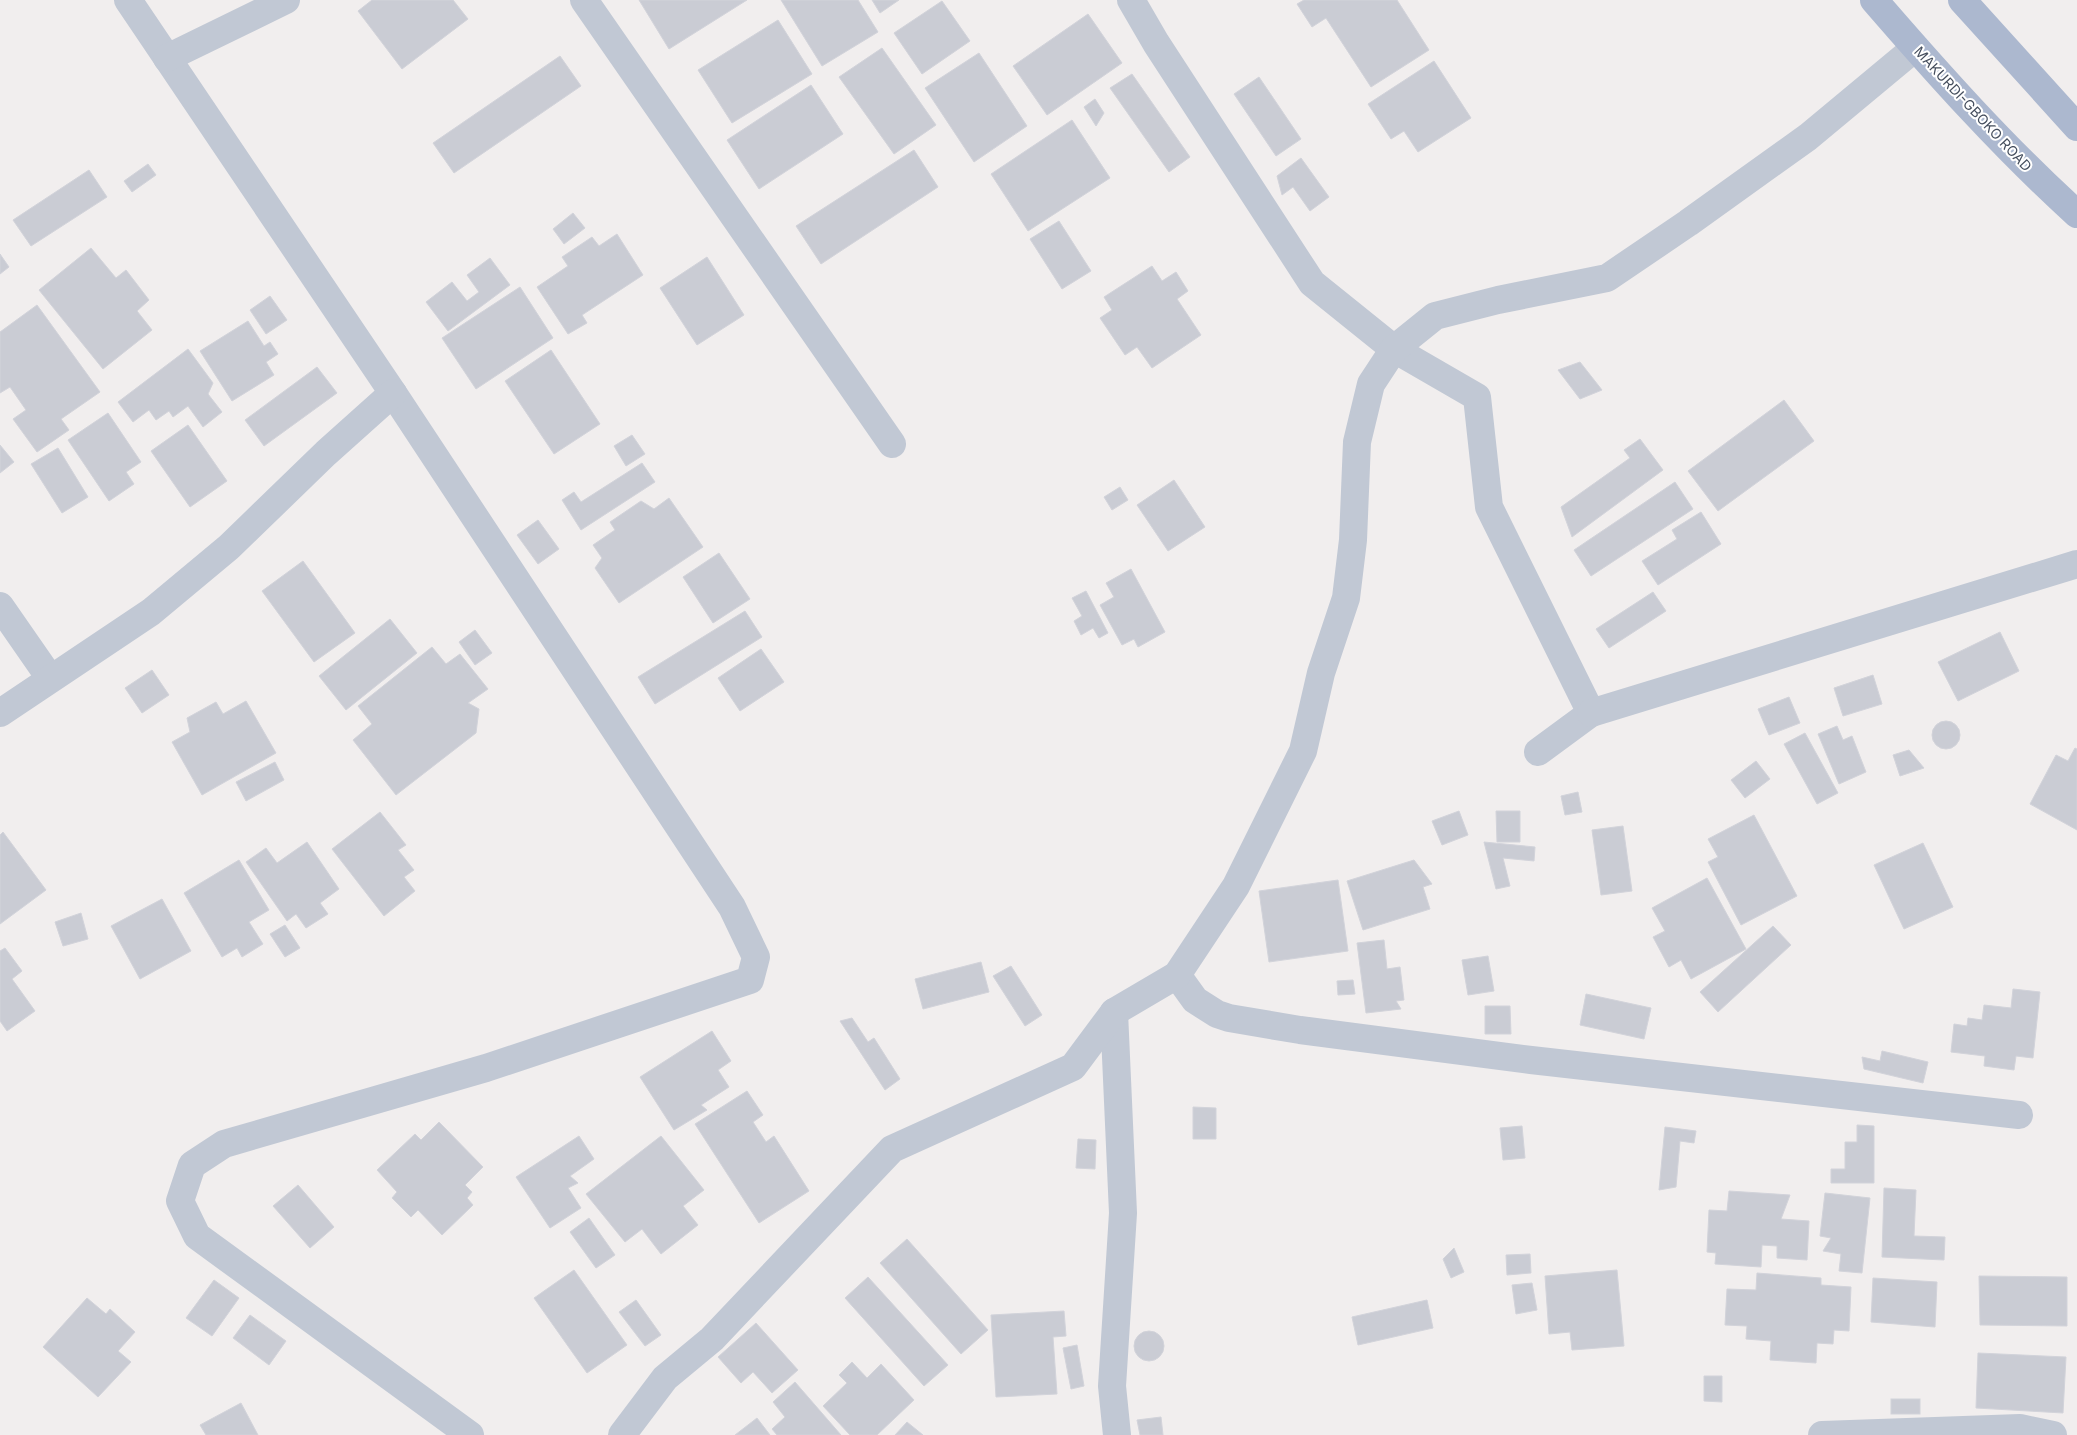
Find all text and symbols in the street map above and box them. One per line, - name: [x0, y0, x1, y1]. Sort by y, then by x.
- street label: MAKURDI-GBOKO ROAD: [1911, 43, 2036, 175]

